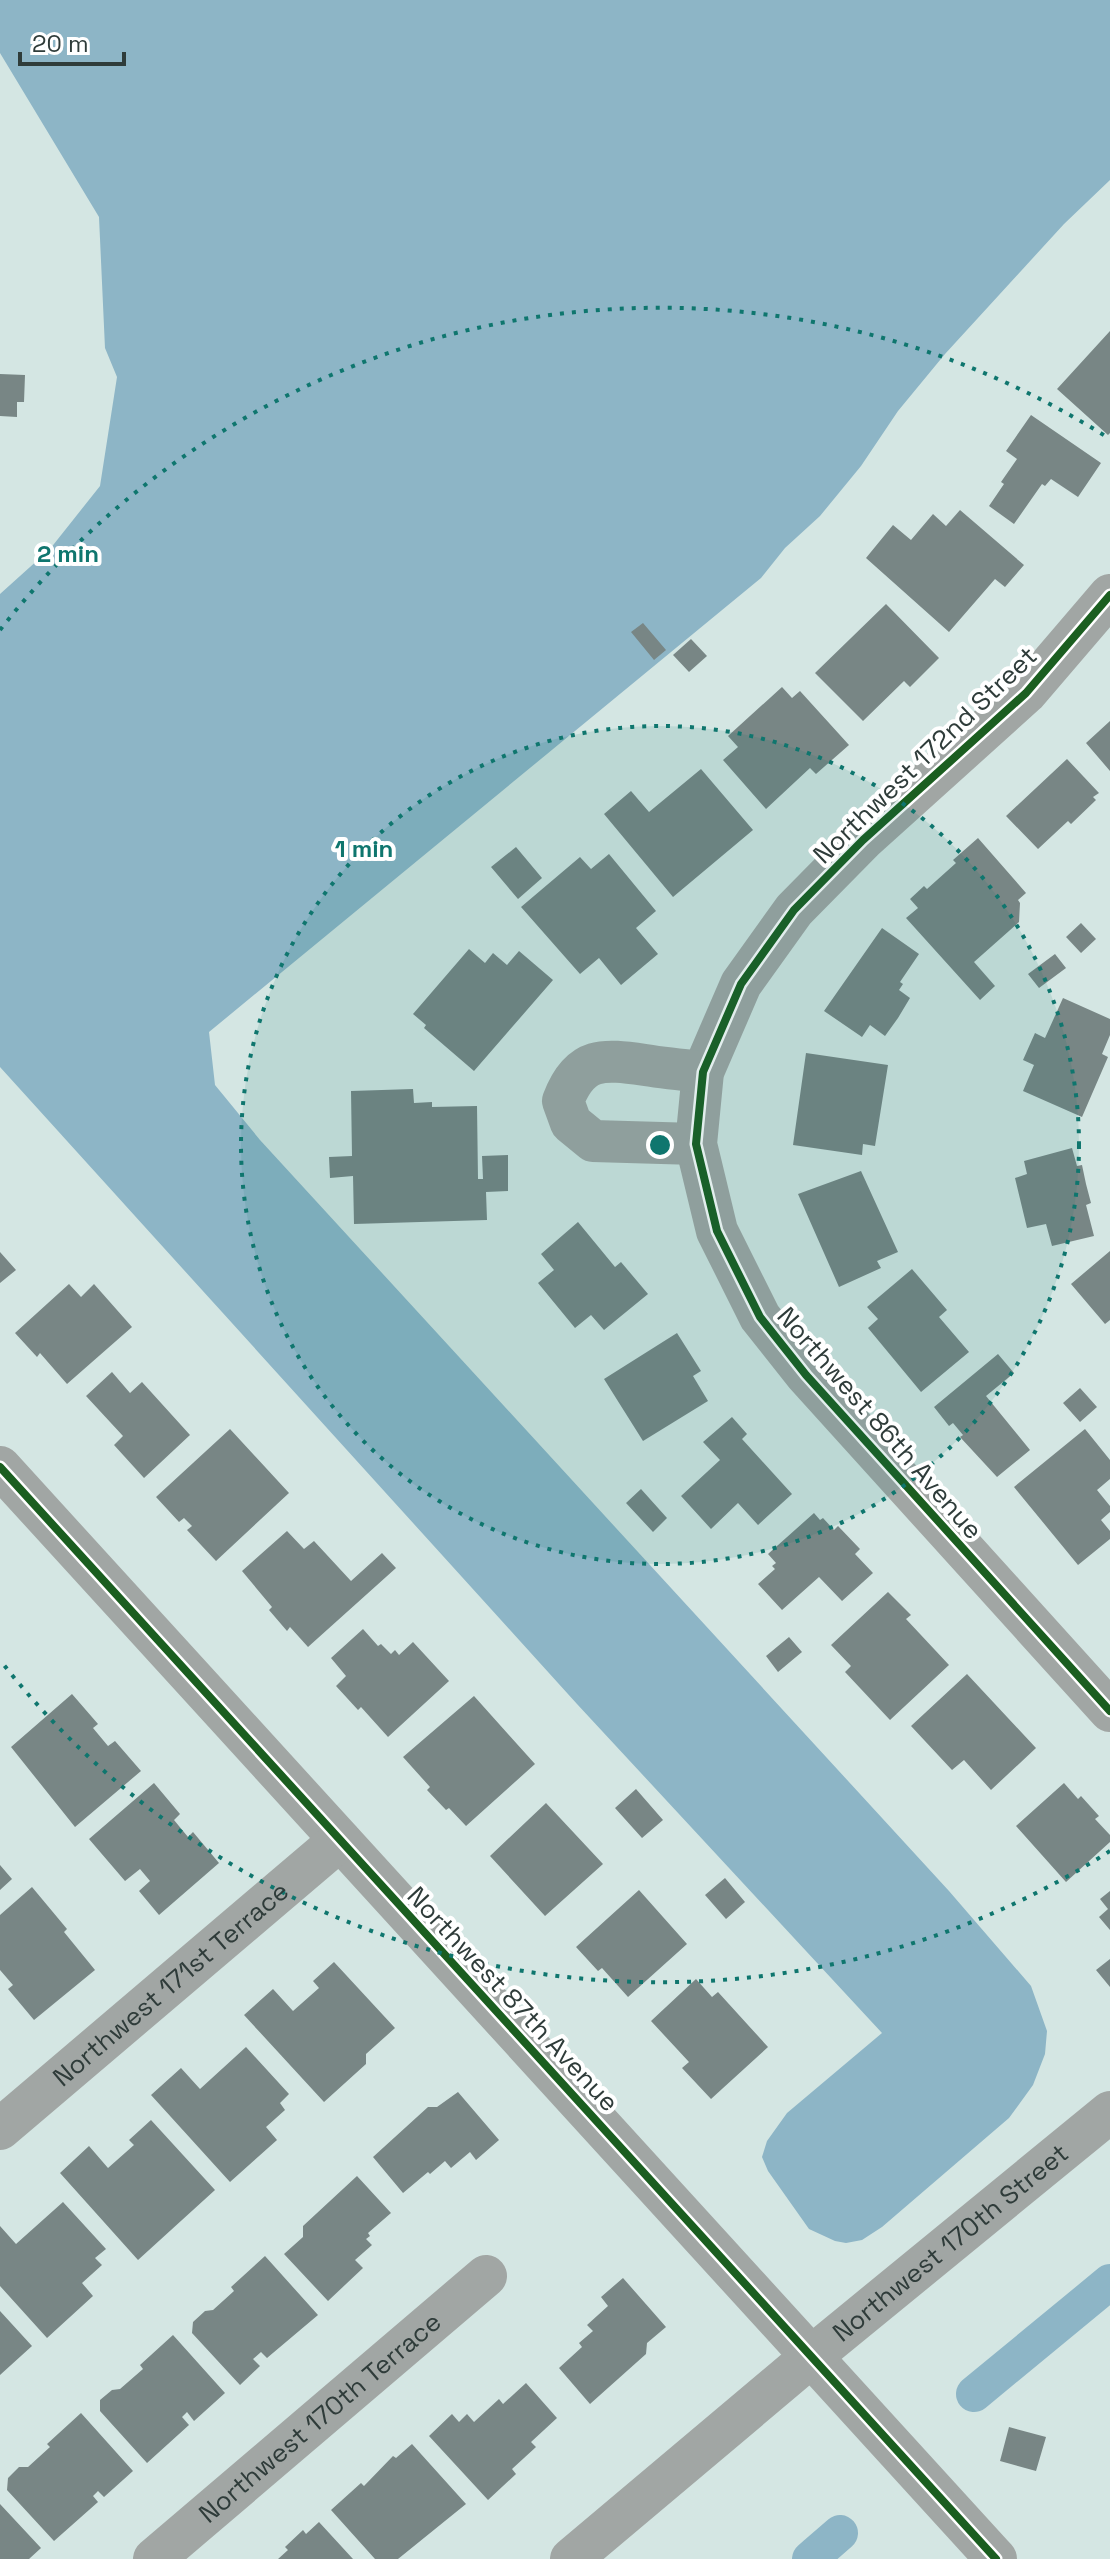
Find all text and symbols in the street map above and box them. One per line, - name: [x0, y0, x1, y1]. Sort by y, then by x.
- scale bar: [20, 16, 124, 66]
- text: 20 m: [32, 28, 89, 59]
- text: 2 min: [37, 538, 99, 569]
- street label: Northwest 172nd Street: [806, 639, 1044, 871]
- text: 1 min: [335, 833, 393, 864]
- centre of rings: [646, 1131, 674, 1159]
- street label: Northwest 86th Avenue: [770, 1300, 990, 1546]
- street label: Northwest 171st Terrace: [46, 1874, 296, 2094]
- street label: Northwest 87th Avenue: [400, 1879, 626, 2119]
- street label: Northwest 170th Street: [825, 2136, 1075, 2349]
- street label: Northwest 170th Terrace: [192, 2305, 448, 2530]

